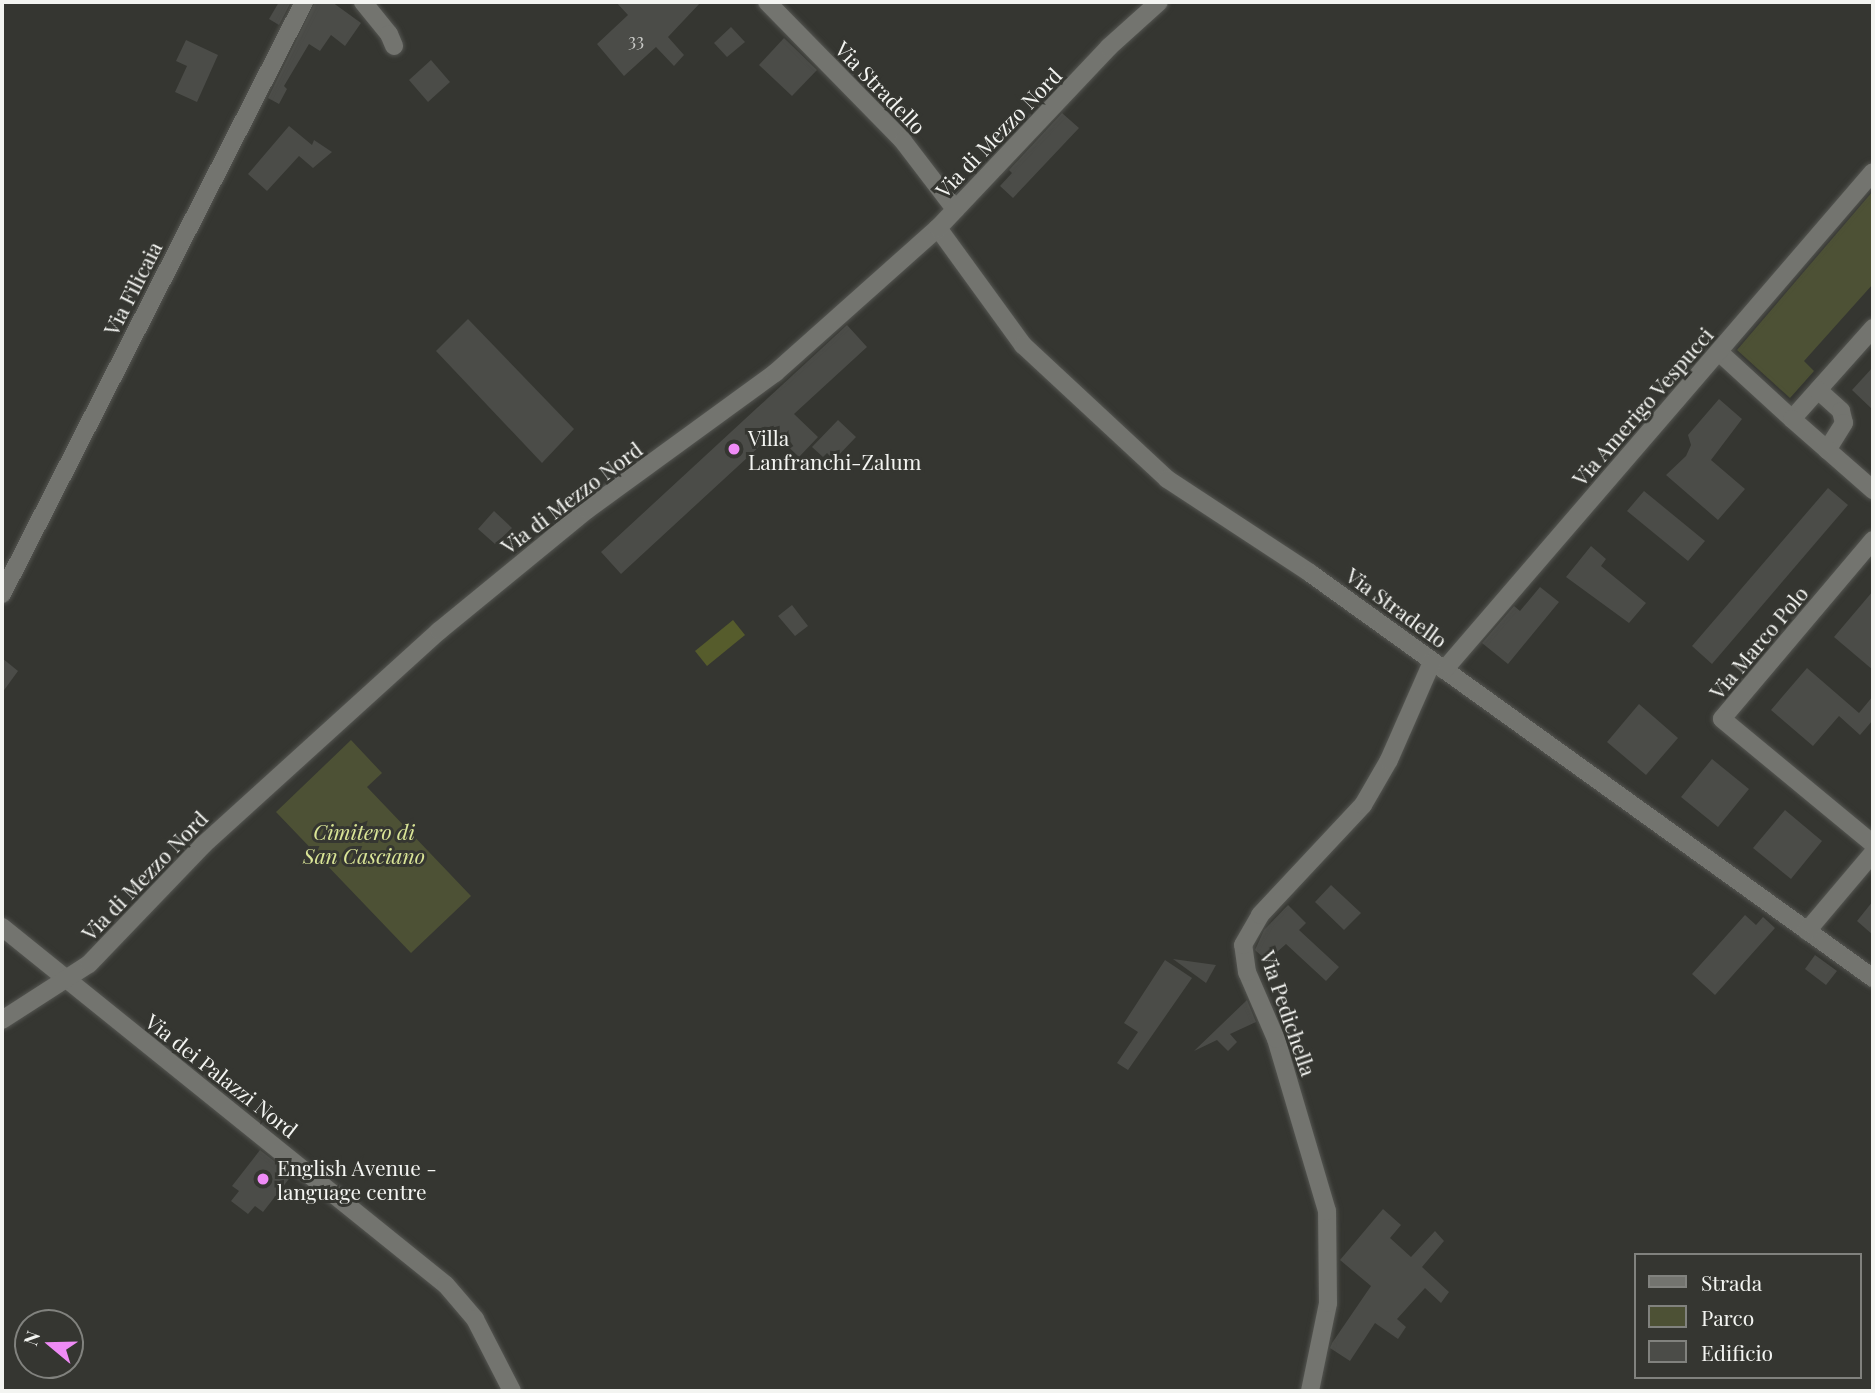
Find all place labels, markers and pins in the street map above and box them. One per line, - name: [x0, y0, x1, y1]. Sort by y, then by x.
- place label: Villa Lanfranchi-Zalum: [748, 424, 921, 474]
- marker: Villa Lanfranchi-Zalum: [726, 441, 742, 457]
- place label: English Avenue - language centre: [277, 1154, 437, 1204]
- marker: English Avenue - language centre: [255, 1171, 271, 1187]

